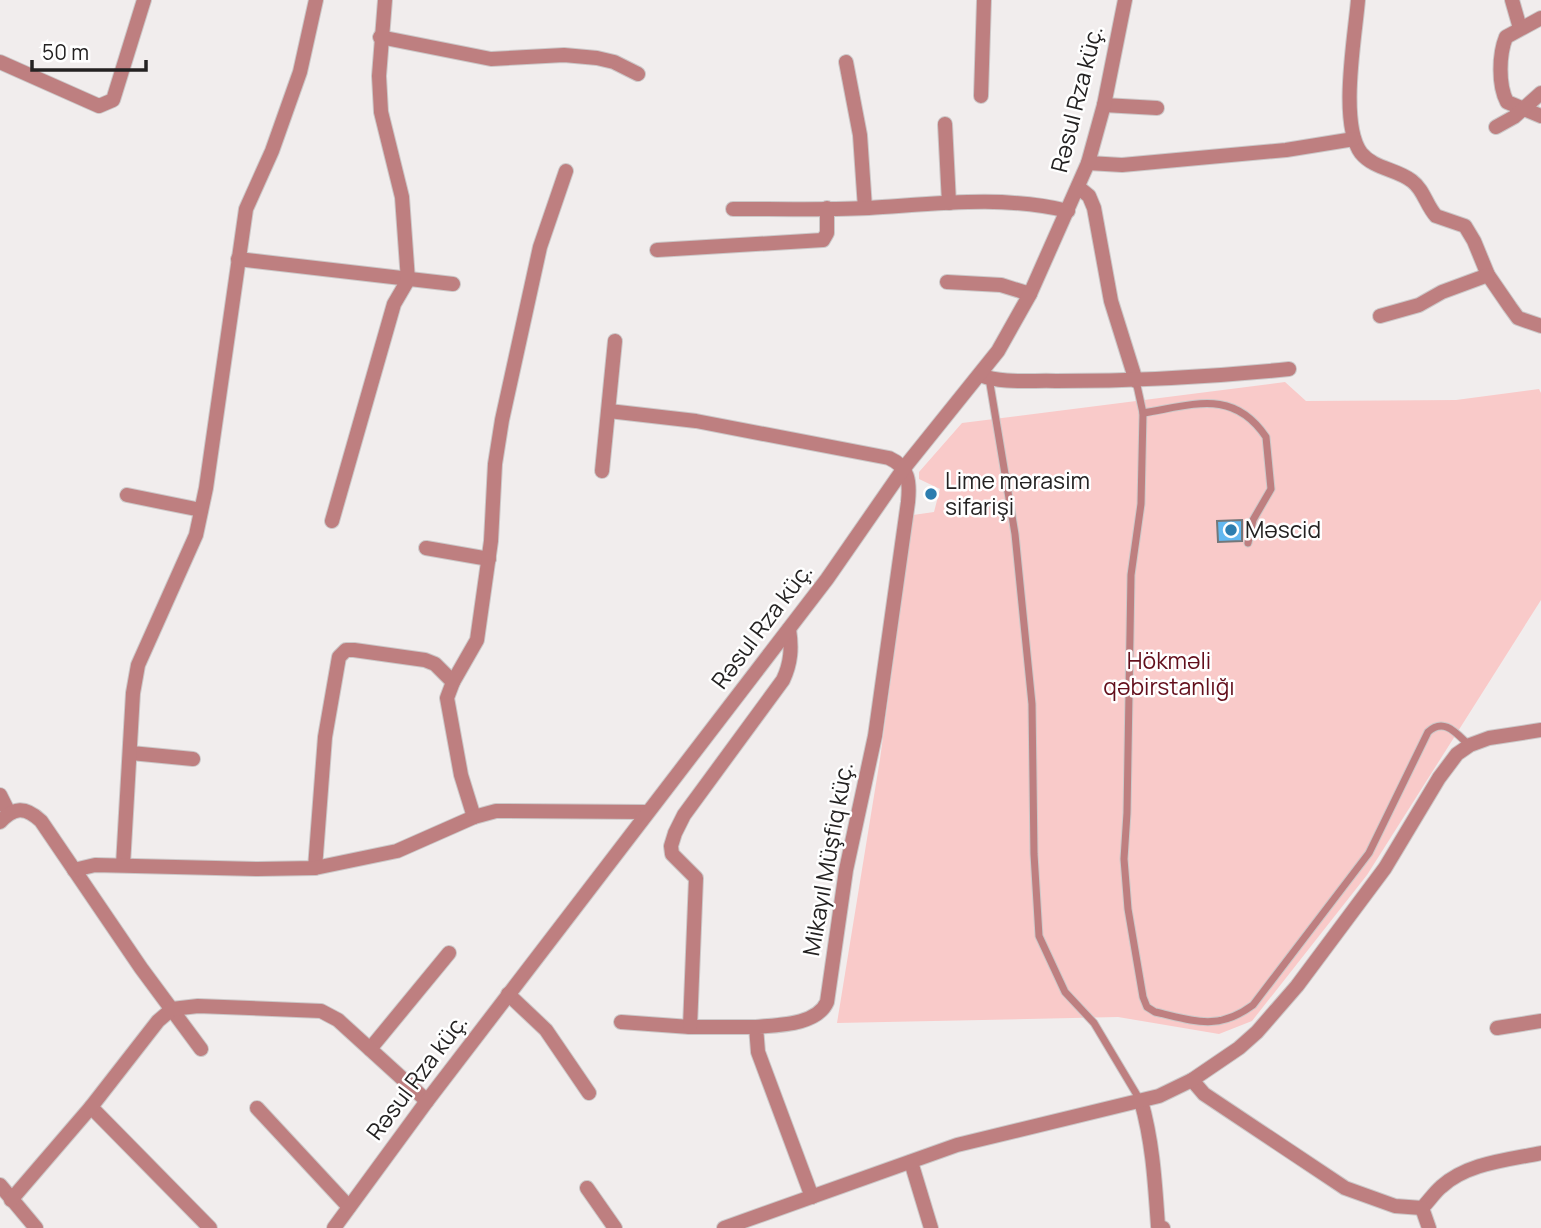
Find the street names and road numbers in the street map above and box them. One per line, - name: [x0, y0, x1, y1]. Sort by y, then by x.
- street label: Rəsul Rza küç.: [1042, 22, 1110, 175]
- street label: Rəsul Rza küç.: [703, 556, 819, 695]
- street label: Mikayıl Müşfiq küç.: [794, 760, 860, 958]
- street label: Rəsul Rza küç.: [358, 1007, 474, 1146]

